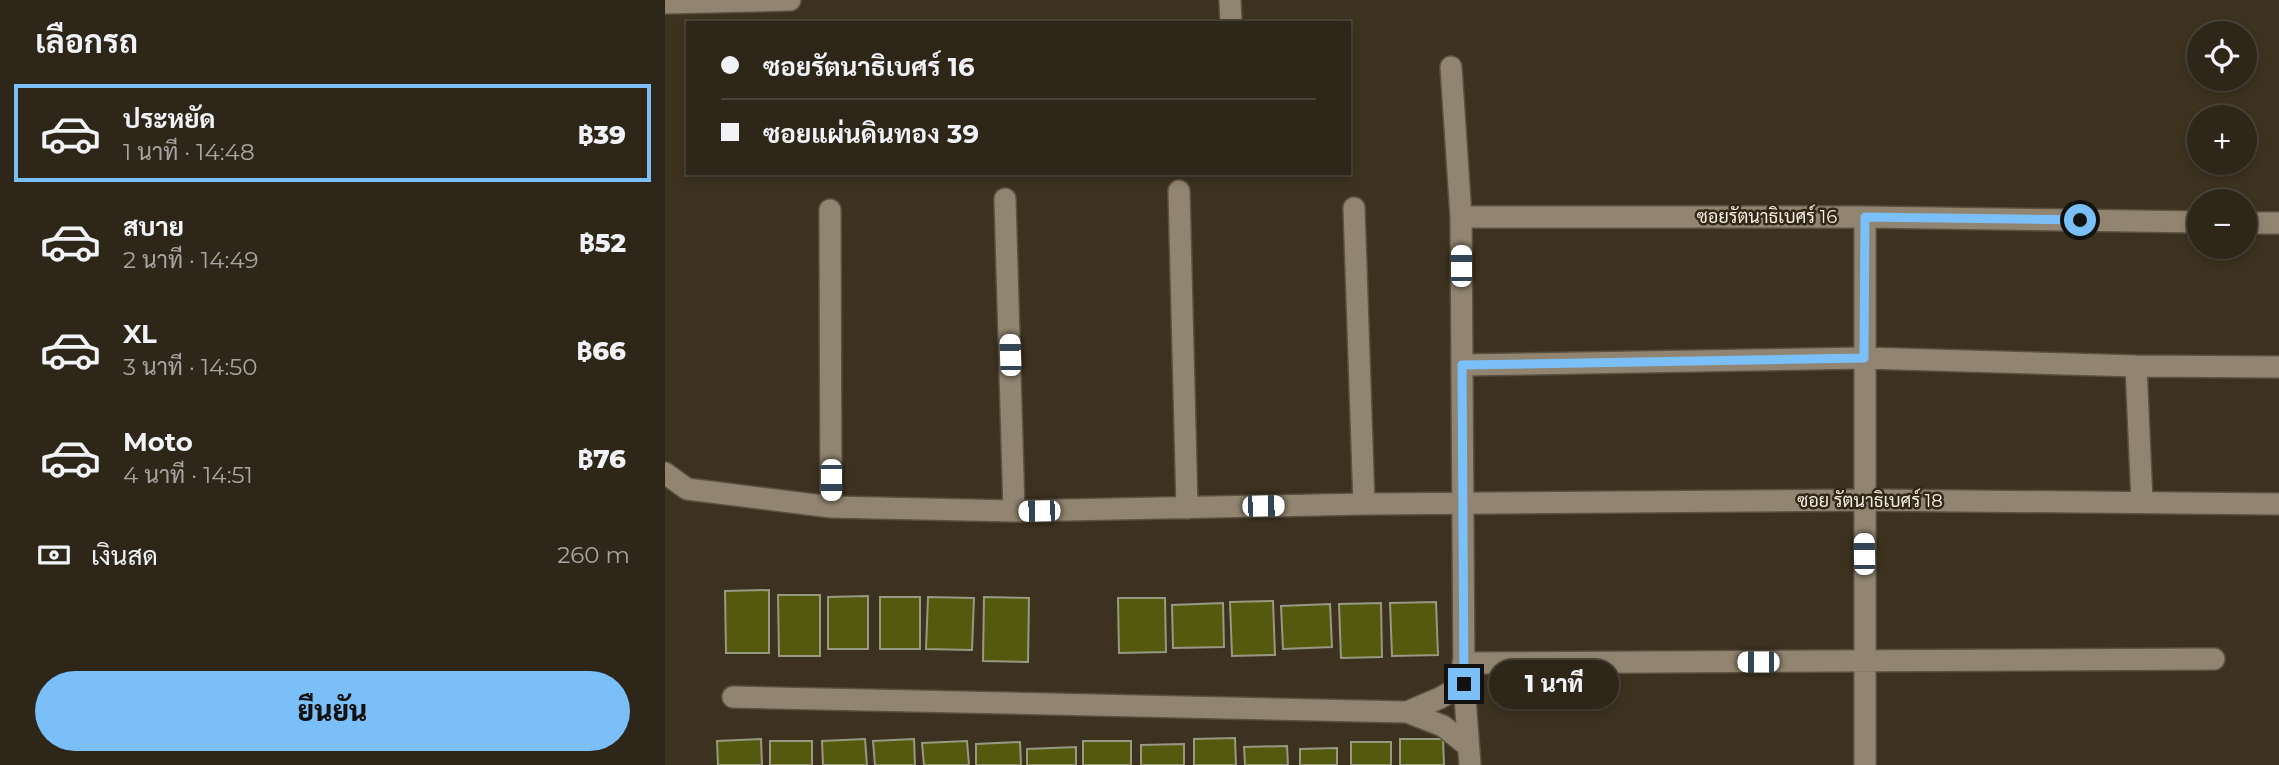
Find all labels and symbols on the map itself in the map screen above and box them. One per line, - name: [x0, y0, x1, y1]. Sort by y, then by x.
- street label: ซอยรัตนาธิเบศร์ 16: [1697, 204, 1837, 228]
- route start: [2064, 204, 2096, 236]
- car: [1451, 245, 1472, 287]
- car: [999, 334, 1022, 376]
- car: [821, 459, 842, 501]
- street label: ซอย รัตนาธิเบศร์ 18: [1797, 488, 1943, 512]
- car: [1242, 495, 1285, 517]
- car: [1018, 500, 1061, 522]
- car: [1854, 533, 1875, 575]
- car: [1738, 652, 1780, 673]
- callout: 1 นาที: [1489, 660, 1618, 708]
- route end: [1448, 668, 1480, 700]

